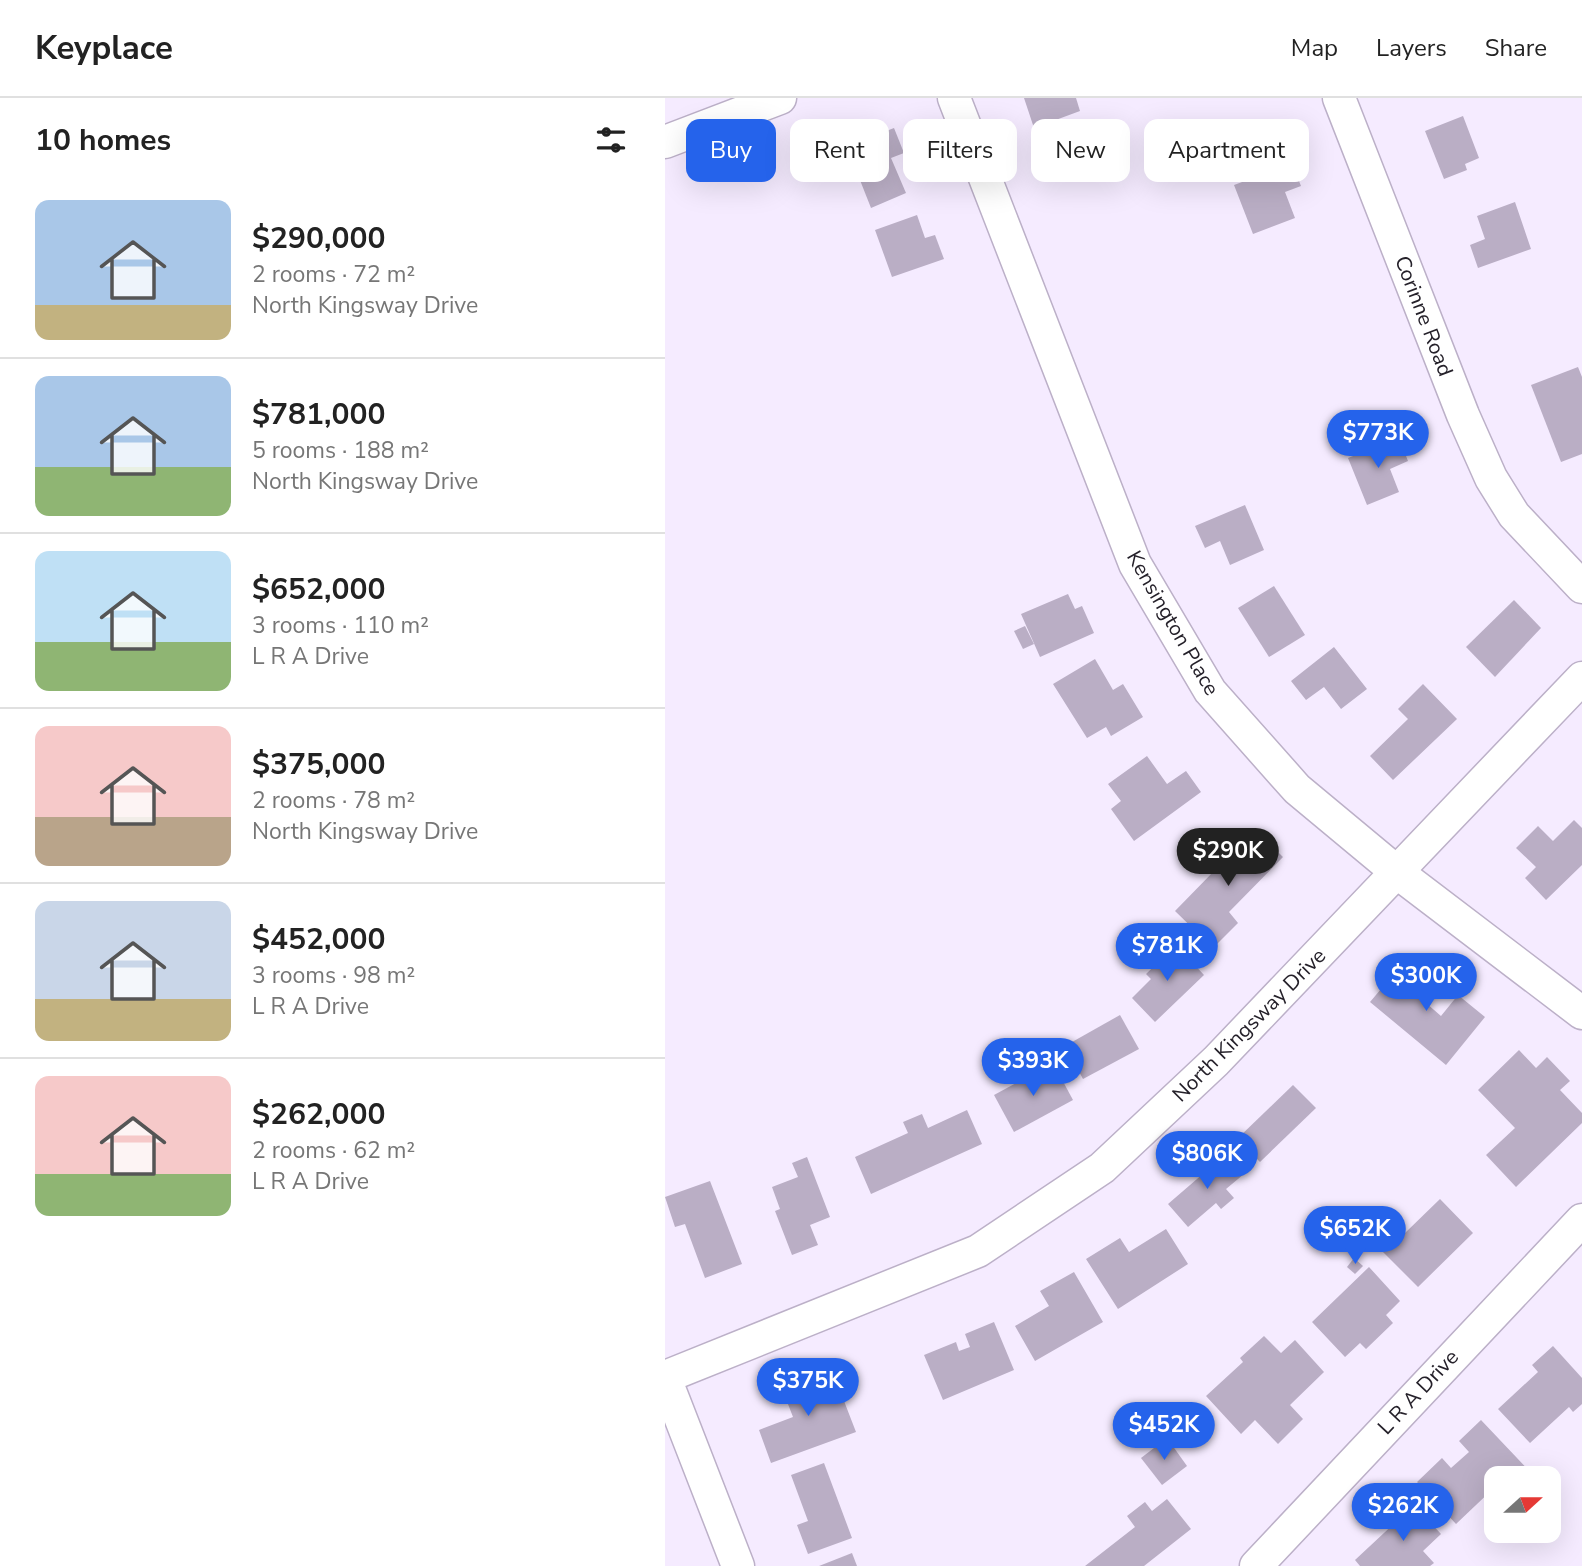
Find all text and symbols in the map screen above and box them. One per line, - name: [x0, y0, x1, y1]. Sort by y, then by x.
- text: Keyplace: [35, 26, 173, 71]
- text: Map: [1291, 32, 1338, 64]
- text: Layers: [1376, 32, 1447, 64]
- text: Share: [1485, 32, 1547, 64]
- chip: Buy: [686, 119, 776, 182]
- chip: Rent: [790, 119, 889, 182]
- chip: Filters: [903, 119, 1017, 182]
- chip: New: [1031, 119, 1130, 182]
- chip: Apartment: [1144, 119, 1309, 182]
- text: 10 homes: [35, 120, 171, 161]
- icon: filters: [592, 121, 630, 159]
- text: $290,000: [252, 218, 385, 259]
- icon: home: [91, 228, 175, 312]
- street label: Corinne Road: [1388, 252, 1460, 380]
- text: 2 rooms · 72 m²: [252, 259, 415, 290]
- text: North Kingsway Drive: [252, 290, 478, 321]
- text: $781,000: [252, 394, 385, 435]
- icon: home: [91, 404, 175, 488]
- pin: $773K: [1329, 410, 1427, 470]
- text: $773K: [1343, 417, 1413, 448]
- text: 5 rooms · 188 m²: [252, 435, 429, 466]
- text: North Kingsway Drive: [252, 466, 478, 497]
- street label: Kensington Place: [1120, 546, 1226, 700]
- text: $652,000: [252, 569, 385, 610]
- icon: home: [91, 579, 175, 663]
- text: 3 rooms · 110 m²: [252, 610, 429, 641]
- text: L R A Drive: [252, 641, 369, 672]
- text: $375,000: [252, 744, 385, 785]
- icon: home: [91, 754, 175, 838]
- text: 2 rooms · 78 m²: [252, 785, 415, 816]
- text: North Kingsway Drive: [252, 816, 478, 847]
- pin: $290K: [1179, 828, 1277, 888]
- text: $290K: [1193, 835, 1263, 866]
- text: $452,000: [252, 919, 385, 960]
- pin: $781K: [1118, 924, 1216, 983]
- icon: home: [91, 929, 175, 1013]
- text: $781K: [1132, 930, 1202, 961]
- street label: North Kingsway Drive: [1166, 942, 1332, 1108]
- pin: $300K: [1377, 954, 1475, 1013]
- text: 3 rooms · 98 m²: [252, 960, 415, 991]
- text: $300K: [1391, 960, 1461, 991]
- text: L R A Drive: [252, 991, 369, 1022]
- pin: $393K: [984, 1038, 1082, 1098]
- text: $393K: [998, 1045, 1068, 1076]
- text: $262,000: [252, 1094, 385, 1135]
- icon: home: [91, 1104, 175, 1188]
- pin: $806K: [1158, 1132, 1256, 1191]
- text: 2 rooms · 62 m²: [252, 1135, 415, 1166]
- text: $806K: [1172, 1138, 1242, 1169]
- text: L R A Drive: [252, 1166, 369, 1197]
- pin: $652K: [1306, 1206, 1404, 1266]
- text: $652K: [1320, 1213, 1390, 1244]
- street label: L R A Drive: [1371, 1343, 1465, 1441]
- pin: $375K: [759, 1358, 857, 1418]
- text: $375K: [773, 1365, 843, 1396]
- pin: $452K: [1115, 1402, 1213, 1462]
- text: $452K: [1129, 1409, 1199, 1440]
- north arrow: [1484, 1466, 1561, 1544]
- map controls: [1484, 1466, 1561, 1543]
- pin: $262K: [1354, 1484, 1452, 1543]
- text: $262K: [1368, 1490, 1438, 1521]

